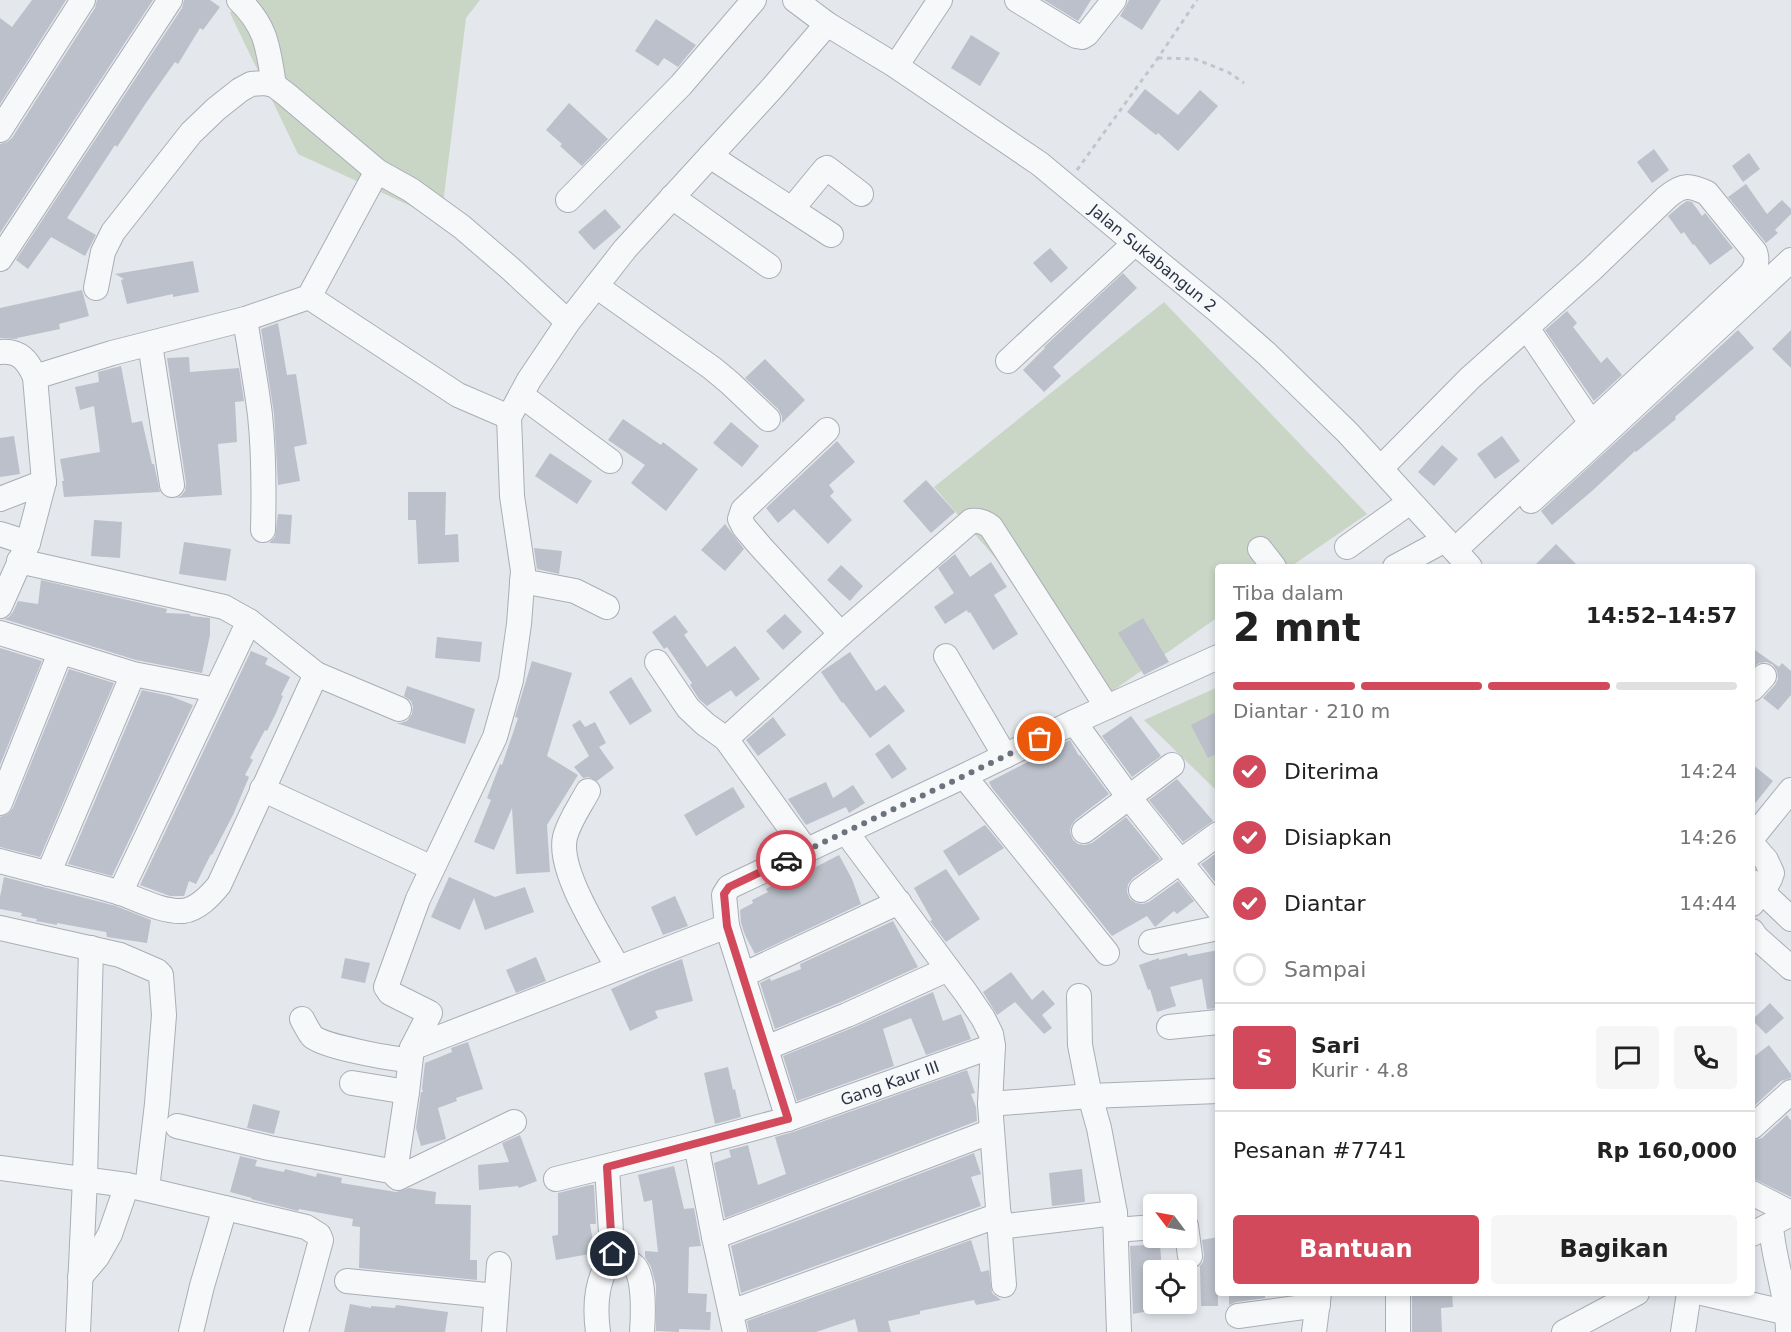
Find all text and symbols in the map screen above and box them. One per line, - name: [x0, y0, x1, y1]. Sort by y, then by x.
- street label: Jalan Sukabangun 2: [1085, 199, 1221, 316]
- text: Tiba dalam: [1233, 581, 1344, 605]
- text: 14:52–14:57: [1586, 603, 1737, 628]
- text: 2 mnt: [1233, 605, 1361, 650]
- text: Diantar · 210 m: [1233, 699, 1390, 723]
- pin: [1014, 713, 1065, 764]
- icon: bag: [1023, 722, 1056, 755]
- icon: check: [1233, 755, 1266, 788]
- text: Diterima: [1284, 759, 1379, 784]
- text: 14:24: [1679, 759, 1737, 783]
- icon: check: [1233, 821, 1266, 854]
- text: Disiapkan: [1284, 825, 1392, 850]
- text: 14:26: [1679, 825, 1737, 849]
- courier: [756, 830, 816, 890]
- icon: car: [770, 844, 803, 877]
- icon: check: [1233, 887, 1266, 920]
- text: Diantar: [1284, 891, 1366, 916]
- text: 14:44: [1679, 891, 1737, 915]
- text: Sampai: [1284, 957, 1366, 982]
- button: chat: [1596, 1026, 1659, 1089]
- button: phone: [1674, 1026, 1737, 1089]
- text: Sari: [1311, 1033, 1360, 1058]
- text: S: [1257, 1045, 1272, 1070]
- street label: Gang Kaur III: [838, 1056, 942, 1109]
- text: Kurir · 4.8: [1311, 1058, 1409, 1082]
- text: Pesanan #7741: [1233, 1138, 1407, 1163]
- text: Rp 160,000: [1596, 1138, 1737, 1163]
- north arrow: [1143, 1194, 1197, 1248]
- map controls: [1143, 1194, 1197, 1314]
- button: Bantuan: [1233, 1215, 1479, 1284]
- button: Bagikan: [1491, 1215, 1737, 1284]
- pin: [587, 1228, 638, 1279]
- icon: home: [596, 1237, 629, 1270]
- button: locate: [1143, 1260, 1197, 1314]

